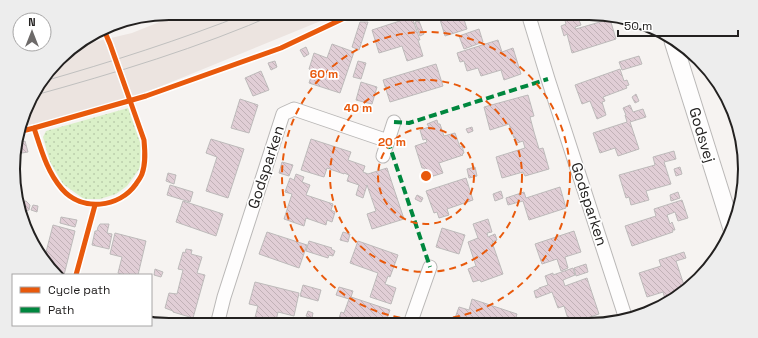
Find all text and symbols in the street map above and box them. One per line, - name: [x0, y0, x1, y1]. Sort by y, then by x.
- north arrow: [12, 12, 52, 52]
- scale bar: [618, 12, 738, 38]
- text: N: [28, 15, 36, 29]
- text: 50 m: [624, 18, 652, 34]
- text: 60 m: [310, 66, 338, 82]
- text: 40 m: [344, 100, 372, 116]
- street label: Godsvej: [685, 105, 720, 165]
- street label: Godsparken: [243, 123, 288, 211]
- text: 20 m: [378, 134, 406, 150]
- street label: Godsparken: [567, 160, 612, 248]
- centre of rings: [419, 169, 433, 183]
- legend: [12, 274, 152, 326]
- text: Cycle path: [48, 282, 110, 298]
- text: Path: [48, 302, 74, 318]

